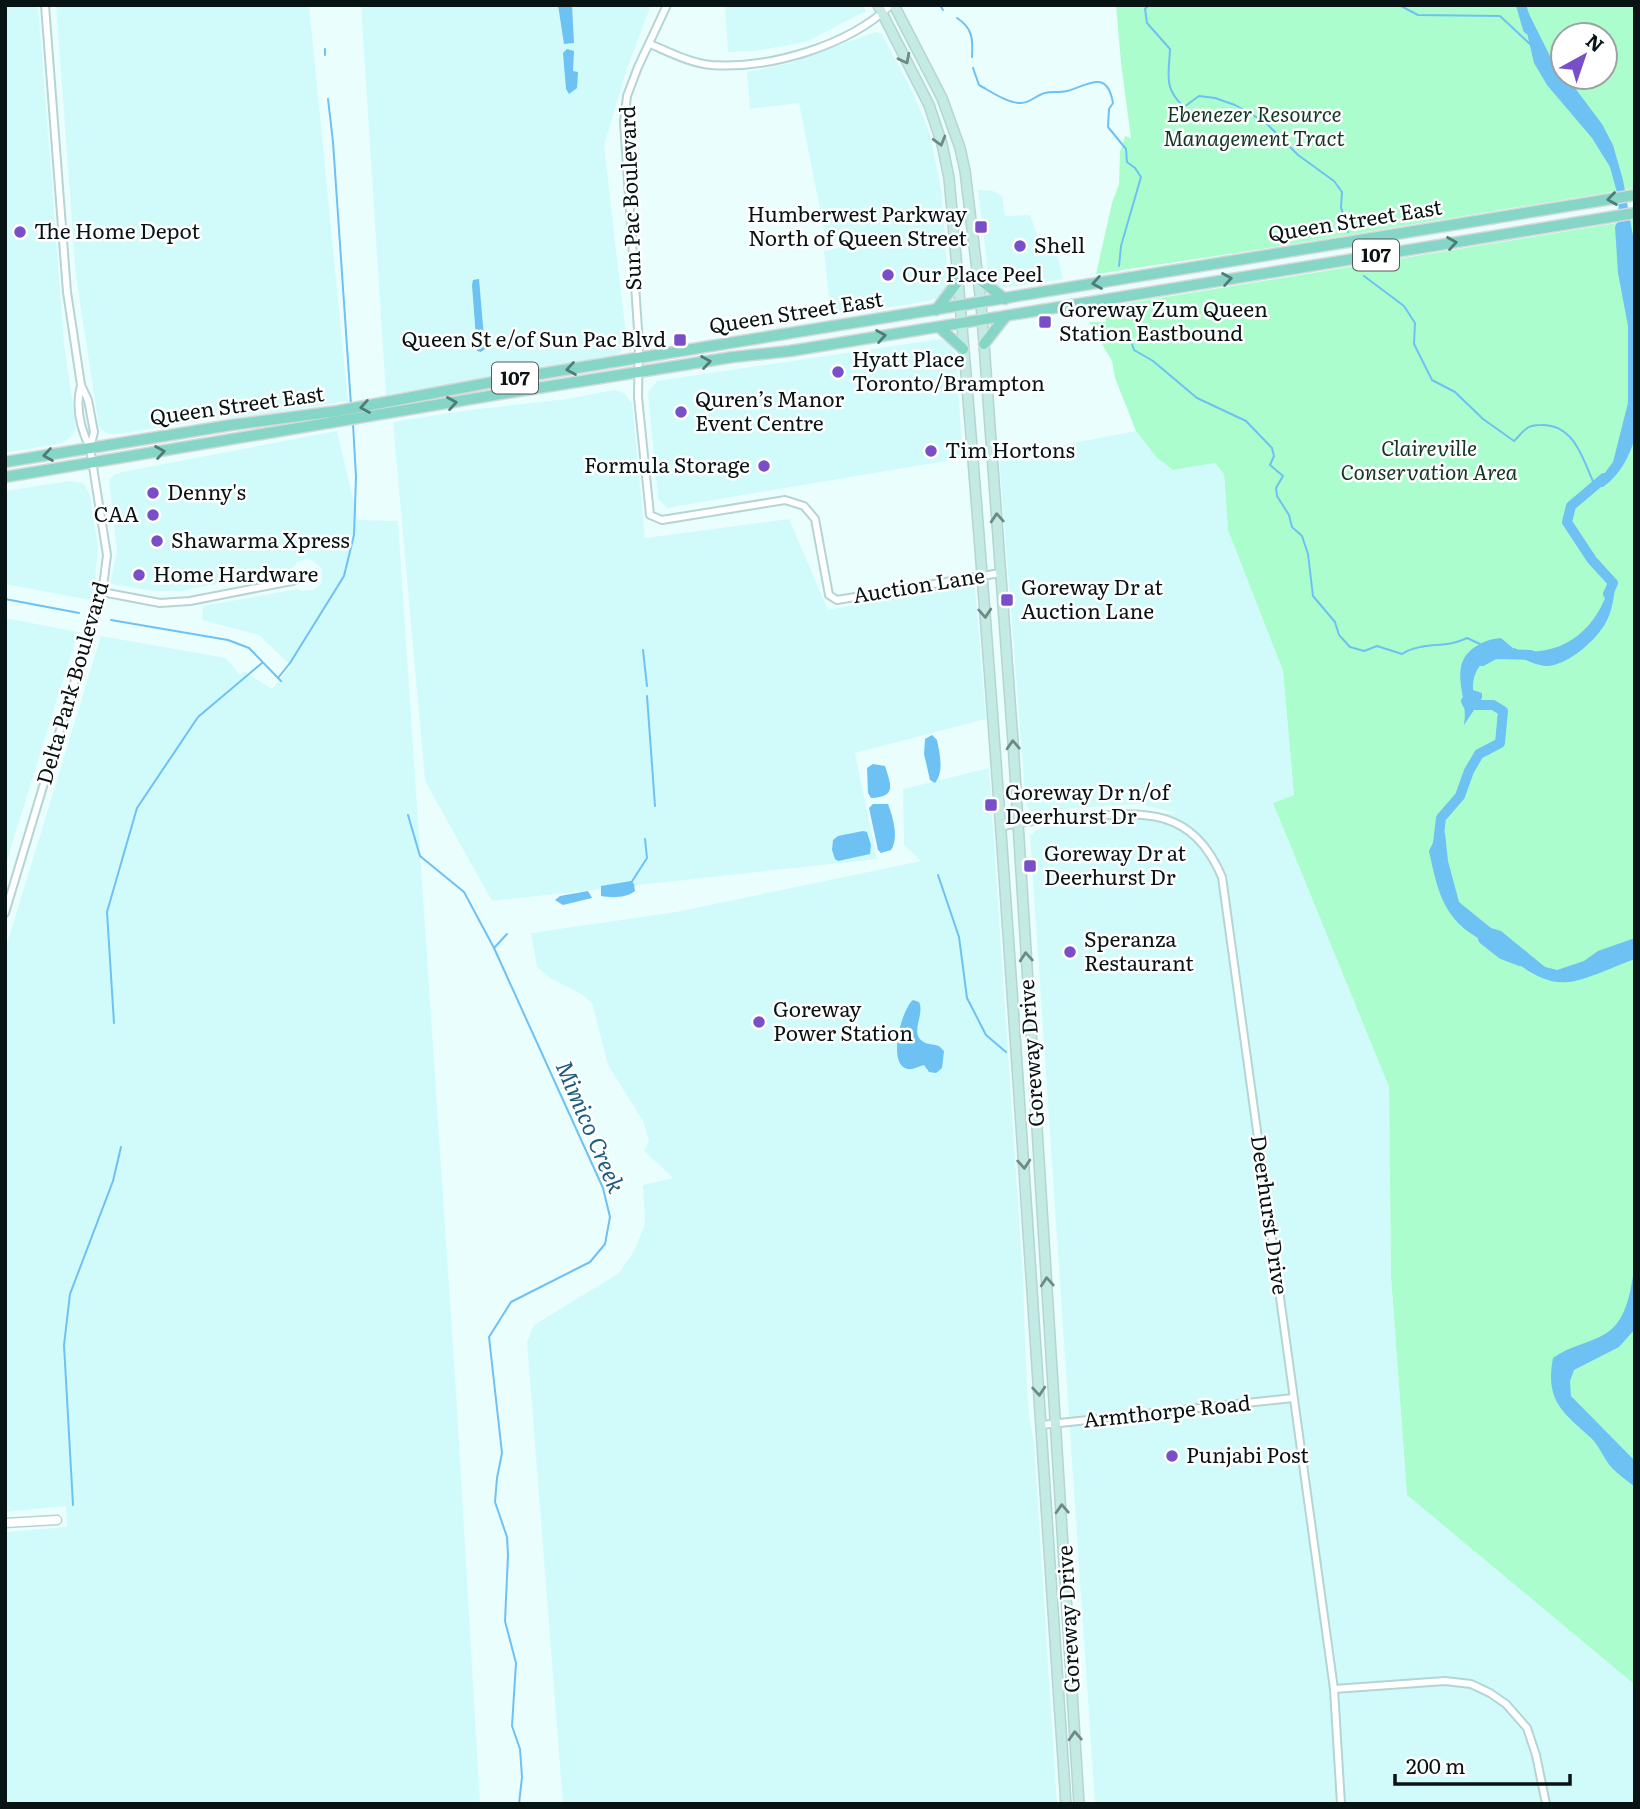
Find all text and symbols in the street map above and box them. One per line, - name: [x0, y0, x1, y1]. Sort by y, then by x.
- north arrow: [1549, 21, 1619, 91]
- text: N: [1580, 26, 1611, 58]
- one-way arrow: [897, 52, 911, 65]
- park label: Ebenezer Resource Management Tract: [1163, 97, 1345, 152]
- street label: Sun Pac Boulevard: [610, 105, 647, 291]
- one-way arrow: [932, 135, 947, 147]
- street label: Queen Street East: [1266, 189, 1444, 248]
- one-way arrow: [1606, 191, 1618, 206]
- place label: Humberwest Parkway North of Queen Street: [747, 197, 968, 252]
- place label: The Home Depot: [34, 214, 200, 245]
- marker: Humberwest Parkway North of Queen Street: [973, 219, 989, 235]
- marker: The Home Depot: [12, 224, 28, 240]
- place label: Shell: [1034, 228, 1085, 259]
- one-way arrow: [1446, 236, 1458, 251]
- marker: Shell: [1012, 238, 1028, 254]
- road number: 107: [1353, 240, 1399, 270]
- place label: Our Place Peel: [902, 257, 1043, 288]
- marker: Our Place Peel: [880, 267, 896, 283]
- one-way arrow: [1222, 272, 1233, 287]
- one-way arrow: [1091, 275, 1103, 290]
- street label: Queen Street East: [707, 281, 885, 340]
- place label: Goreway Zum Queen Station Eastbound: [1059, 292, 1268, 347]
- marker: Goreway Zum Queen Station Eastbound: [1037, 314, 1053, 330]
- place label: Queen St e/of Sun Pac Blvd: [402, 322, 666, 353]
- one-way arrow: [875, 329, 887, 344]
- marker: Queen St e/of Sun Pac Blvd: [672, 332, 688, 348]
- place label: Hyatt Place Toronto/Brampton: [852, 342, 1045, 397]
- one-way arrow: [700, 355, 712, 370]
- one-way arrow: [565, 361, 577, 376]
- road number: 107: [492, 362, 538, 394]
- marker: Hyatt Place Toronto/Brampton: [830, 364, 846, 380]
- street label: Queen Street East: [148, 376, 326, 431]
- place label: Quren’s Manor Event Centre: [695, 382, 844, 437]
- one-way arrow: [446, 396, 458, 411]
- one-way arrow: [359, 399, 371, 414]
- marker: Quren’s Manor Event Centre: [673, 404, 689, 420]
- park label: Claireville Conservation Area: [1340, 431, 1518, 486]
- place label: Tim Hortons: [945, 433, 1075, 464]
- marker: Tim Hortons: [923, 443, 939, 459]
- one-way arrow: [154, 445, 165, 460]
- one-way arrow: [42, 447, 54, 462]
- place label: Formula Storage: [584, 448, 750, 479]
- marker: Formula Storage: [756, 458, 772, 474]
- place label: Denny's: [167, 475, 246, 506]
- marker: Denny's: [145, 485, 161, 501]
- place label: CAA: [94, 497, 140, 528]
- marker: CAA: [145, 507, 161, 523]
- one-way arrow: [989, 512, 1004, 523]
- place label: Shawarma Xpress: [171, 523, 350, 554]
- marker: Shawarma Xpress: [149, 533, 165, 549]
- place label: Home Hardware: [153, 557, 319, 588]
- street label: Auction Lane: [850, 558, 987, 609]
- marker: Home Hardware: [131, 567, 147, 583]
- place label: Goreway Dr at Auction Lane: [1021, 570, 1163, 625]
- street label: Delta Park Boulevard: [27, 577, 114, 788]
- marker: Goreway Dr at Auction Lane: [999, 592, 1015, 608]
- one-way arrow: [977, 607, 992, 618]
- one-way arrow: [1006, 739, 1021, 750]
- place label: Goreway Dr n/of Deerhurst Dr: [1005, 775, 1172, 830]
- marker: Goreway Dr n/of Deerhurst Dr: [983, 797, 999, 813]
- place label: Goreway Dr at Deerhurst Dr: [1044, 836, 1186, 891]
- marker: Goreway Dr at Deerhurst Dr: [1022, 858, 1038, 874]
- place label: Speranza Restaurant: [1084, 922, 1194, 977]
- marker: Speranza Restaurant: [1062, 944, 1078, 960]
- one-way arrow: [1019, 951, 1034, 962]
- street label: Goreway Drive: [1009, 978, 1050, 1128]
- place label: Goreway Power Station: [773, 992, 913, 1047]
- marker: Goreway Power Station: [751, 1014, 767, 1030]
- water label: Mimico Creek: [549, 1055, 635, 1198]
- street label: Deerhurst Drive: [1245, 1133, 1298, 1297]
- one-way arrow: [1017, 1159, 1032, 1170]
- one-way arrow: [1040, 1276, 1055, 1287]
- street label: Armthorpe Road: [1082, 1385, 1252, 1434]
- one-way arrow: [1031, 1386, 1046, 1397]
- place label: Punjabi Post: [1186, 1438, 1309, 1469]
- marker: Punjabi Post: [1164, 1448, 1180, 1464]
- one-way arrow: [1055, 1503, 1070, 1514]
- street label: Goreway Drive: [1047, 1544, 1086, 1694]
- one-way arrow: [1068, 1730, 1083, 1741]
- scale bar: [1395, 1742, 1570, 1786]
- text: 200 m: [1406, 1749, 1466, 1780]

